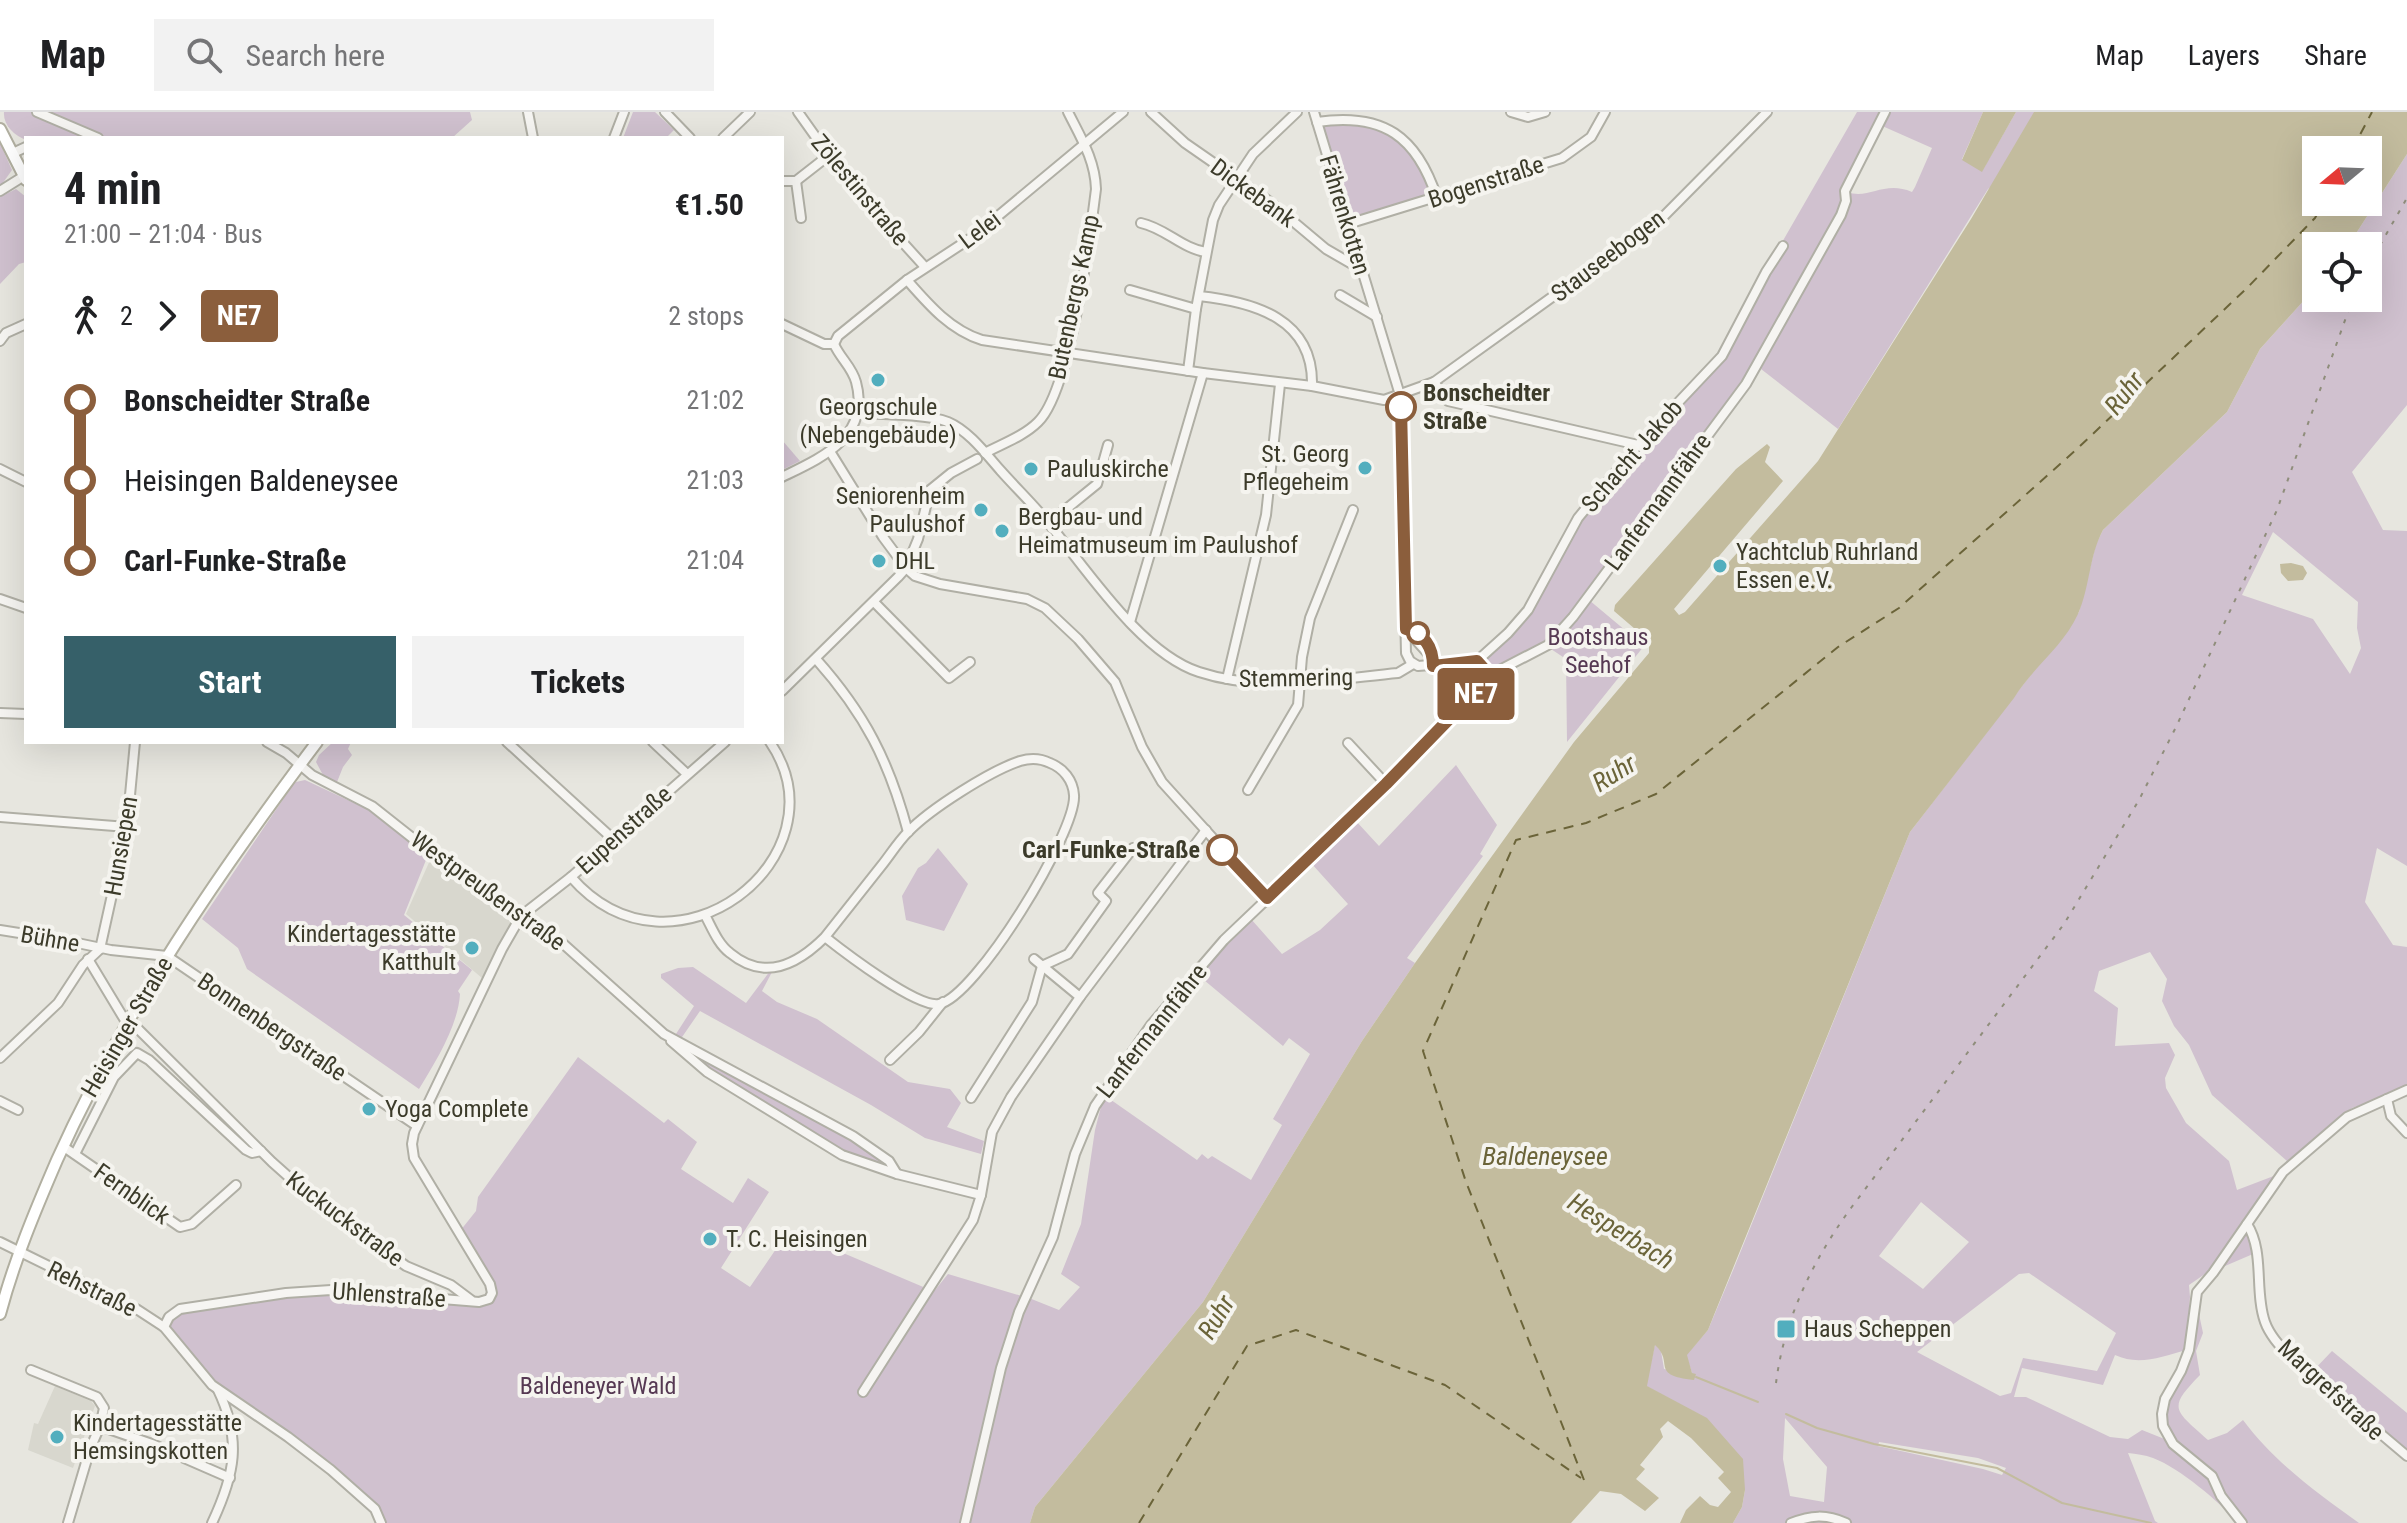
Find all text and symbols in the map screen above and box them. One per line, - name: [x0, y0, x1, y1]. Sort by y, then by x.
- search box: [154, 19, 714, 91]
- text: Map: [40, 33, 106, 77]
- icon: search: [182, 33, 226, 77]
- text: Search here: [246, 38, 385, 73]
- text: Map: [2095, 39, 2144, 72]
- text: Layers: [2188, 39, 2260, 72]
- text: Share: [2304, 39, 2367, 72]
- street label: Zölestinstraße: [805, 129, 915, 251]
- north arrow: [2302, 136, 2382, 216]
- map controls: [2302, 136, 2382, 312]
- street label: Bogenstraße: [1425, 150, 1547, 214]
- street label: Fährenkotten: [1313, 152, 1377, 278]
- street label: Dickebank: [1205, 153, 1301, 233]
- text: 4 min: [64, 163, 162, 215]
- text: €1.50: [675, 187, 744, 222]
- street label: Stauseebogen: [1546, 204, 1670, 308]
- street label: Lelei: [954, 205, 1006, 255]
- street label: Butenbergs Kamp: [1043, 212, 1105, 382]
- text: 21:00 – 21:04 · Bus: [64, 219, 263, 249]
- button: locate: [2302, 232, 2382, 312]
- icon: walk: [64, 294, 108, 338]
- icon: forward: [145, 294, 189, 338]
- text: NE7: [217, 299, 262, 332]
- text: 2: [120, 301, 133, 331]
- text: 2 stops: [668, 301, 744, 331]
- water label: Ruhr: [2098, 365, 2151, 420]
- marker: Georgschule (Nebengebäude): [869, 371, 887, 389]
- place label: Bonscheidter Straße: [1423, 379, 1550, 435]
- text: Bonscheidter Straße: [124, 383, 370, 418]
- text: 21:02: [687, 385, 744, 415]
- marker: Bonscheidter Straße: [1386, 392, 1416, 422]
- place label: Georgschule (Nebengebäude): [799, 393, 957, 449]
- street label: Schacht Jakob: [1576, 394, 1688, 518]
- street label: Lanfermannfähre: [1599, 428, 1717, 576]
- place label: St. Georg Pflegeheim: [1243, 440, 1349, 496]
- place label: Pauluskirche: [1047, 455, 1169, 483]
- marker: St. Georg Pflegeheim: [1356, 459, 1374, 477]
- marker: Pauluskirche: [1022, 460, 1040, 478]
- text: Heisingen Baldeneysee: [124, 463, 398, 498]
- text: 21:03: [687, 465, 744, 495]
- place label: Seniorenheim Paulushof: [836, 482, 965, 538]
- marker: Seniorenheim Paulushof: [972, 501, 990, 519]
- place label: Bergbau- und Heimatmuseum im Paulushof: [1018, 503, 1298, 559]
- marker: Bergbau- und Heimatmuseum im Paulushof: [993, 522, 1011, 540]
- place label: Yachtclub Ruhrland Essen e.V.: [1736, 538, 1918, 594]
- text: Carl-Funke-Straße: [124, 543, 346, 578]
- text: 21:04: [687, 545, 744, 575]
- place label: DHL: [895, 547, 935, 575]
- marker: DHL: [870, 552, 888, 570]
- marker: Yachtclub Ruhrland Essen e.V.: [1711, 557, 1729, 575]
- unlabelled marker: [1407, 622, 1429, 644]
- park label: Bootshaus Seehof: [1548, 623, 1648, 679]
- button: Start: [64, 636, 396, 728]
- button: Tickets: [412, 636, 744, 728]
- street label: Stemmering: [1239, 663, 1353, 693]
- line badge: NE7: [1430, 668, 1522, 720]
- text: NE7: [1453, 677, 1499, 710]
- water label: Ruhr: [1587, 748, 1642, 798]
- street label: Eupenstraße: [571, 780, 677, 880]
- street label: Hunsiepen: [98, 794, 144, 898]
- street label: Westpreußenstraße: [405, 825, 571, 957]
- marker: Carl-Funke-Straße: [1207, 835, 1237, 865]
- place label: Carl-Funke-Straße: [1022, 836, 1200, 864]
- street label: Bühne: [18, 920, 82, 958]
- place label: Kindertagesstätte Katthult: [287, 920, 456, 976]
- marker: Kindertagesstätte Katthult: [463, 939, 481, 957]
- street label: Heisinger Straße: [76, 952, 178, 1102]
- street label: Lanfermannfähre: [1091, 958, 1213, 1104]
- street label: Bonnenbergstraße: [192, 967, 352, 1087]
- place label: Yoga Complete: [385, 1095, 528, 1123]
- marker: Yoga Complete: [360, 1100, 378, 1118]
- water label: Baldeneysee: [1482, 1141, 1608, 1171]
- street label: Fernblick: [89, 1158, 175, 1230]
- street label: Kuckuckstraße: [281, 1166, 409, 1272]
- water label: Hesperbach: [1562, 1187, 1680, 1275]
- place label: T. C. Heisingen: [726, 1225, 868, 1253]
- marker: T. C. Heisingen: [701, 1230, 719, 1248]
- street label: Rehstraße: [43, 1255, 141, 1323]
- street label: Uhlenstraße: [331, 1277, 447, 1313]
- water label: Ruhr: [1191, 1289, 1241, 1344]
- place label: Haus Scheppen: [1804, 1315, 1951, 1343]
- marker: Haus Scheppen: [1775, 1318, 1797, 1340]
- street label: Margrefstraße: [2272, 1334, 2390, 1446]
- park label: Baldeneyer Wald: [520, 1372, 676, 1400]
- place label: Kindertagesstätte Hemsingskotten: [73, 1409, 242, 1465]
- marker: Kindertagesstätte Hemsingskotten: [48, 1428, 66, 1446]

